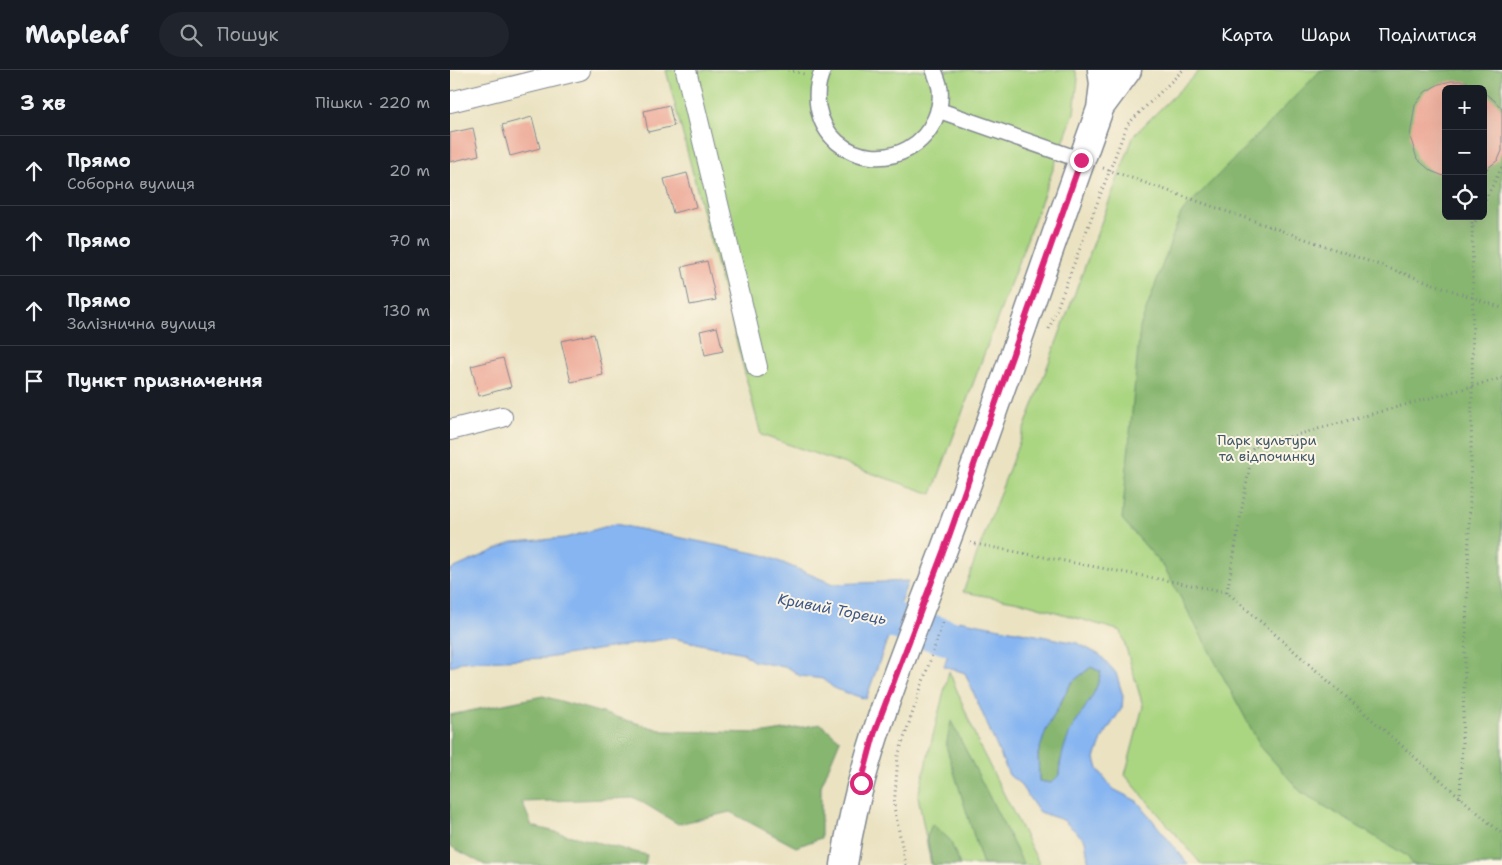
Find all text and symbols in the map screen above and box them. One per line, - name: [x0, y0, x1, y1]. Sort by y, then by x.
- search box: [159, 12, 509, 57]
- text: Mapleaf: [25, 19, 129, 51]
- icon: search: [177, 21, 205, 49]
- text: Пошук: [217, 22, 279, 47]
- text: Карта: [1221, 23, 1273, 47]
- text: Шари: [1301, 23, 1351, 47]
- text: Поділитися: [1379, 23, 1477, 47]
- map controls: [1442, 85, 1487, 220]
- button: +: [1442, 85, 1487, 130]
- text: 3 хв: [20, 89, 66, 117]
- text: Пішки · 220 m: [315, 92, 430, 113]
- button: −: [1442, 130, 1487, 175]
- text: Прямо: [67, 148, 131, 173]
- route end: [1070, 149, 1093, 172]
- icon: ahead: [20, 157, 48, 185]
- text: 20 m: [389, 160, 430, 181]
- text: Соборна вулиця: [67, 173, 195, 194]
- button: locate: [1442, 175, 1487, 220]
- icon: ahead: [20, 227, 48, 255]
- text: Прямо: [67, 228, 131, 253]
- text: 70 m: [389, 230, 430, 251]
- text: Прямо: [67, 288, 131, 313]
- icon: ahead: [20, 297, 48, 325]
- text: 130 m: [383, 300, 430, 321]
- text: Залізнична вулиця: [67, 313, 216, 334]
- icon: arrive: [20, 367, 48, 395]
- text: Пункт призначення: [67, 368, 263, 393]
- park label: Парк культури та відпочинку: [1217, 431, 1317, 465]
- water label: Кривий Торець: [776, 589, 888, 629]
- route start: [850, 772, 873, 795]

